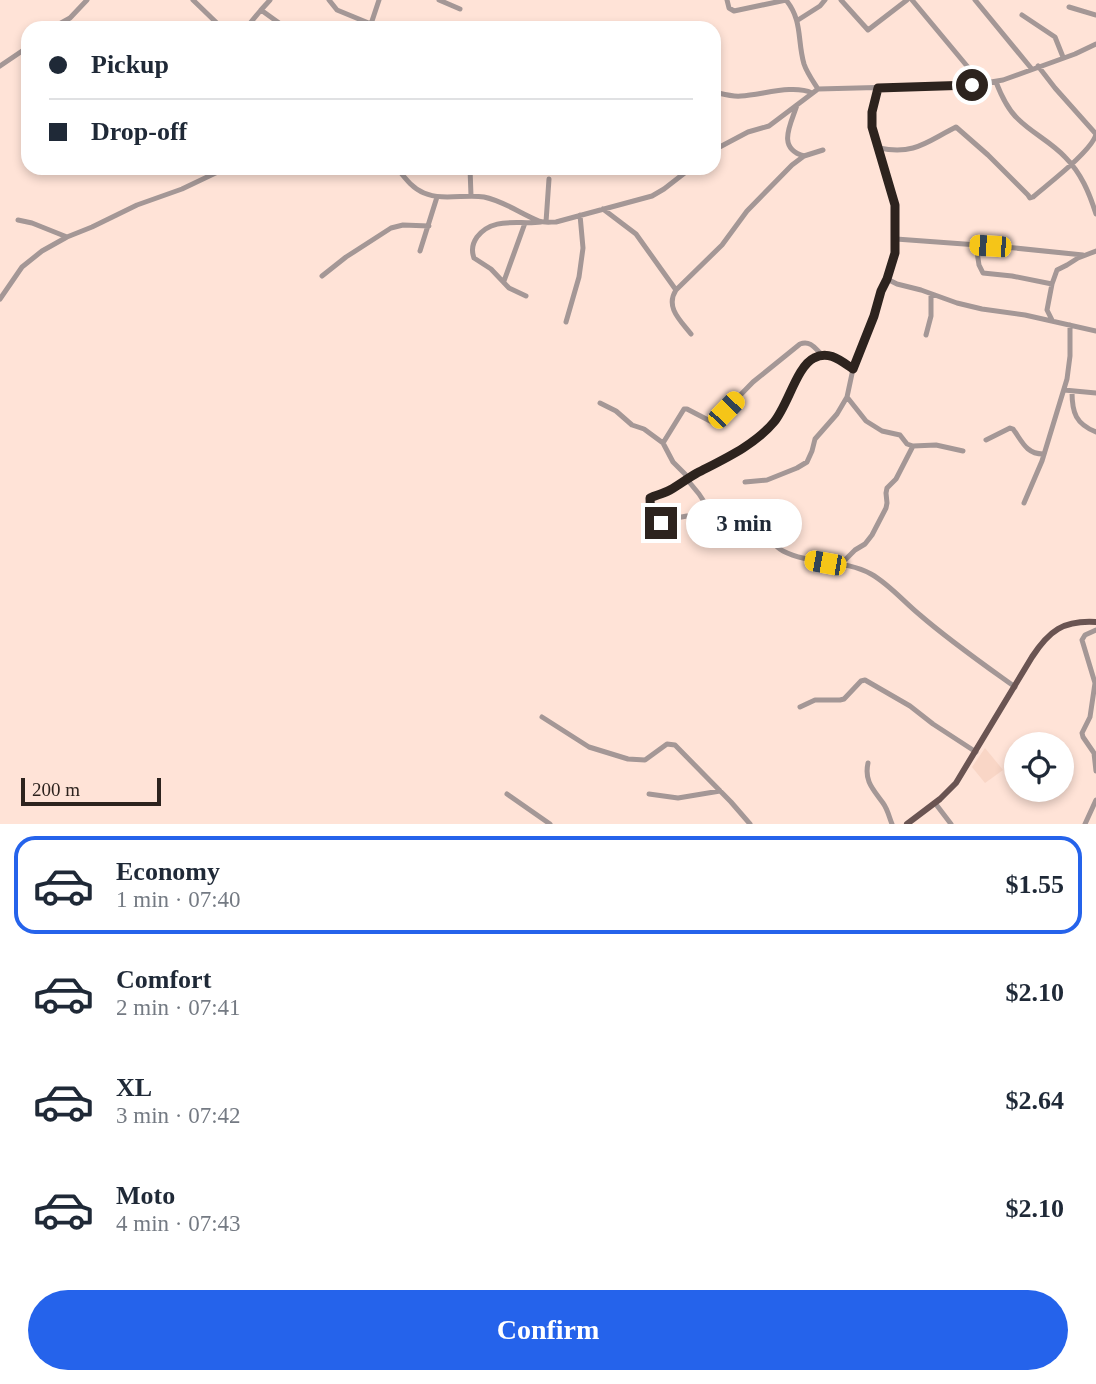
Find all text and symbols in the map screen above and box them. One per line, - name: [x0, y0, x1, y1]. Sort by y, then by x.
- text: Pickup: [91, 50, 169, 79]
- route start: [956, 69, 988, 101]
- text: Drop-off: [91, 117, 187, 146]
- car: [969, 234, 1012, 258]
- car: [704, 388, 749, 432]
- callout: 3 min: [686, 498, 801, 548]
- route end: [645, 507, 677, 539]
- text: 3 min: [716, 511, 772, 536]
- car: [803, 549, 848, 577]
- map controls: [1004, 732, 1074, 802]
- button: locate: [1004, 732, 1074, 802]
- scale bar: [21, 775, 161, 807]
- text: 200 m: [32, 779, 80, 800]
- icon: car: [32, 854, 95, 917]
- text: Economy: [116, 857, 220, 886]
- text: $1.55: [1006, 870, 1064, 899]
- text: 1 min · 07:40: [116, 887, 241, 912]
- icon: car: [32, 962, 95, 1025]
- text: Comfort: [116, 965, 211, 994]
- text: $2.10: [1006, 978, 1064, 1007]
- text: 2 min · 07:41: [116, 995, 241, 1020]
- icon: car: [32, 1070, 95, 1133]
- text: XL: [116, 1073, 152, 1102]
- text: $2.64: [1006, 1086, 1064, 1115]
- text: 3 min · 07:42: [116, 1103, 241, 1128]
- icon: car: [32, 1178, 95, 1241]
- text: Moto: [116, 1181, 175, 1210]
- text: $2.10: [1006, 1194, 1064, 1223]
- text: 4 min · 07:43: [116, 1211, 241, 1236]
- button: Confirm: [28, 1290, 1068, 1370]

